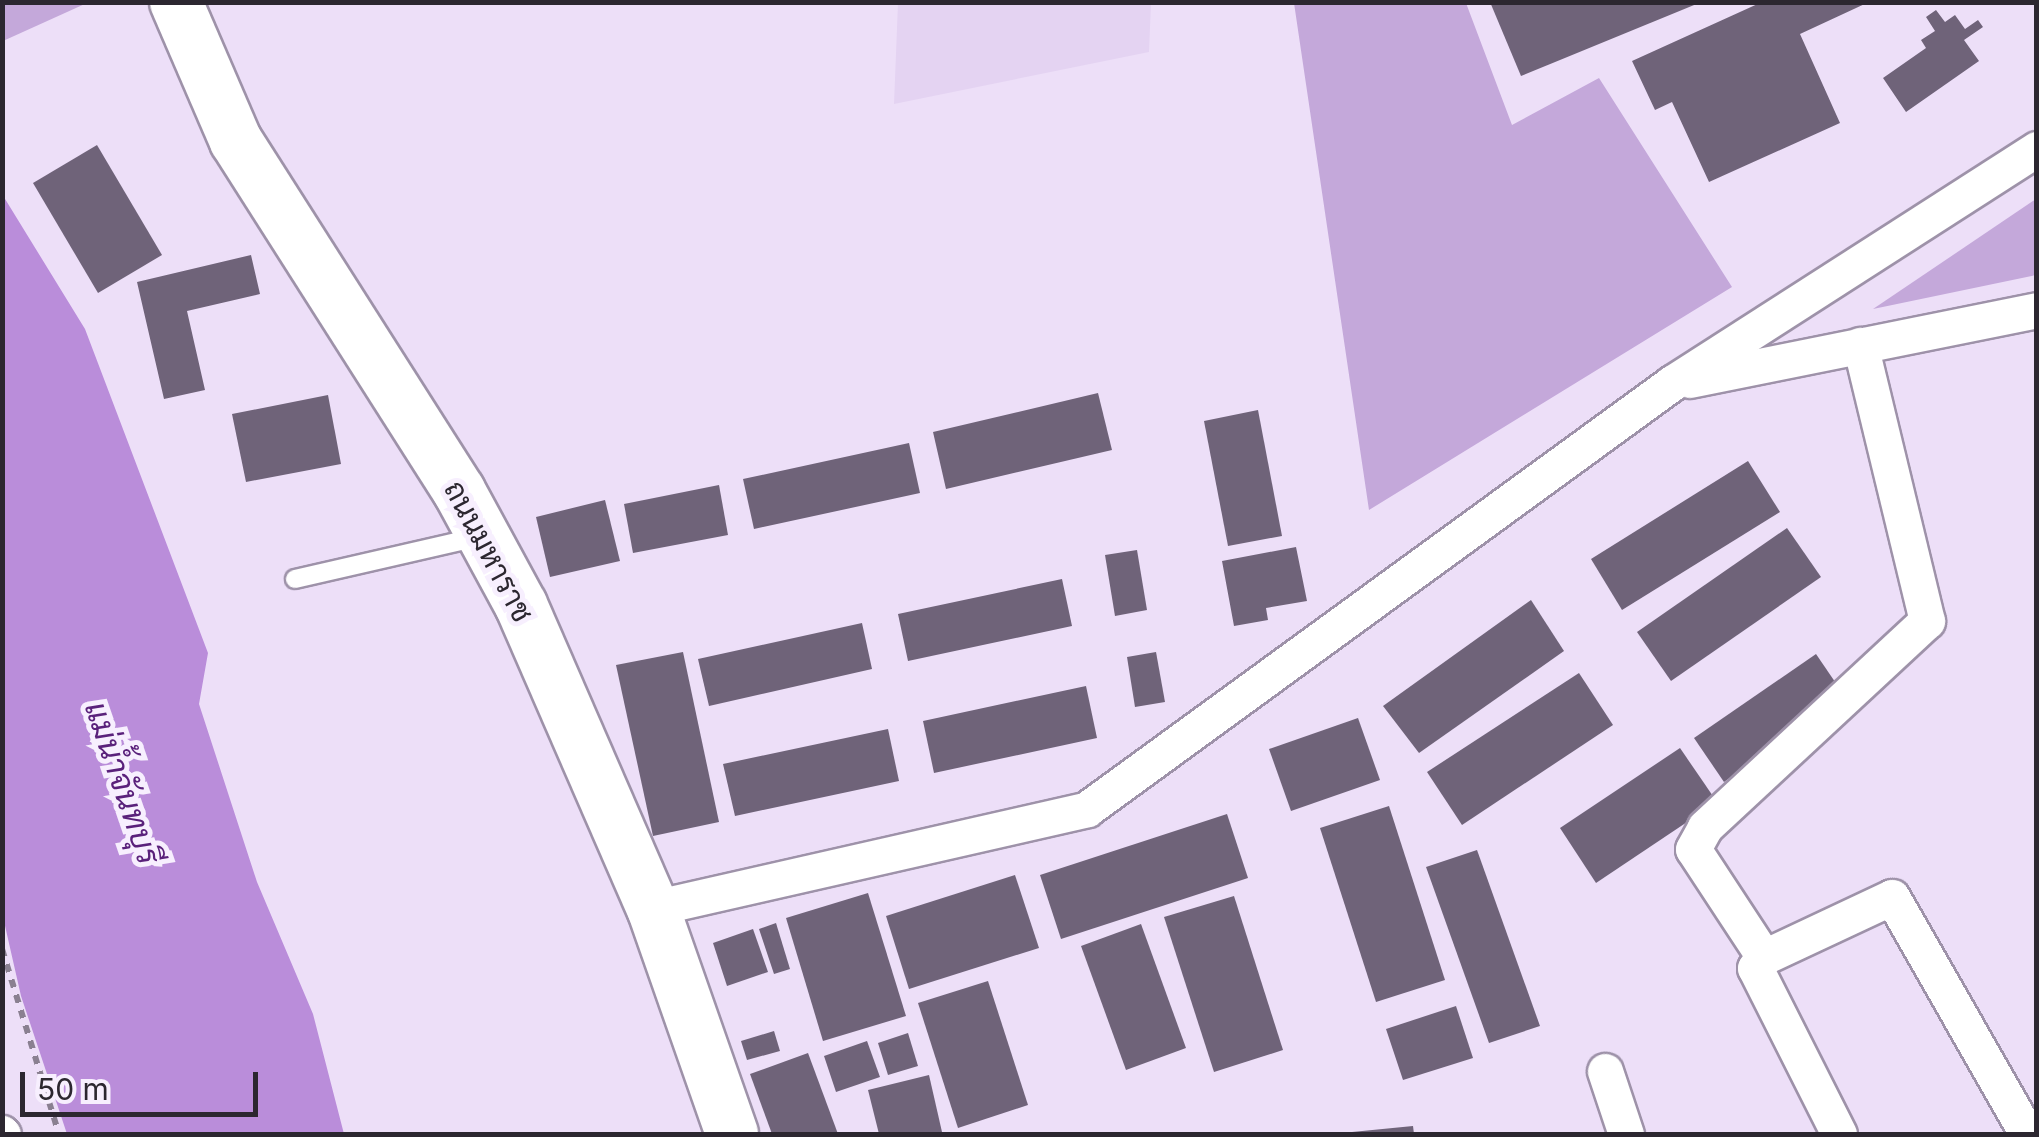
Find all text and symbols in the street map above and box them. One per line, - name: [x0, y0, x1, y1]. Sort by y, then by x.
- street label: ถนนมหาราช: [437, 474, 541, 628]
- water label: แม่น้ำจันทบุรี: [76, 697, 168, 869]
- scale bar: [25, 1052, 262, 1114]
- text: 50 m: [37, 1071, 109, 1107]

